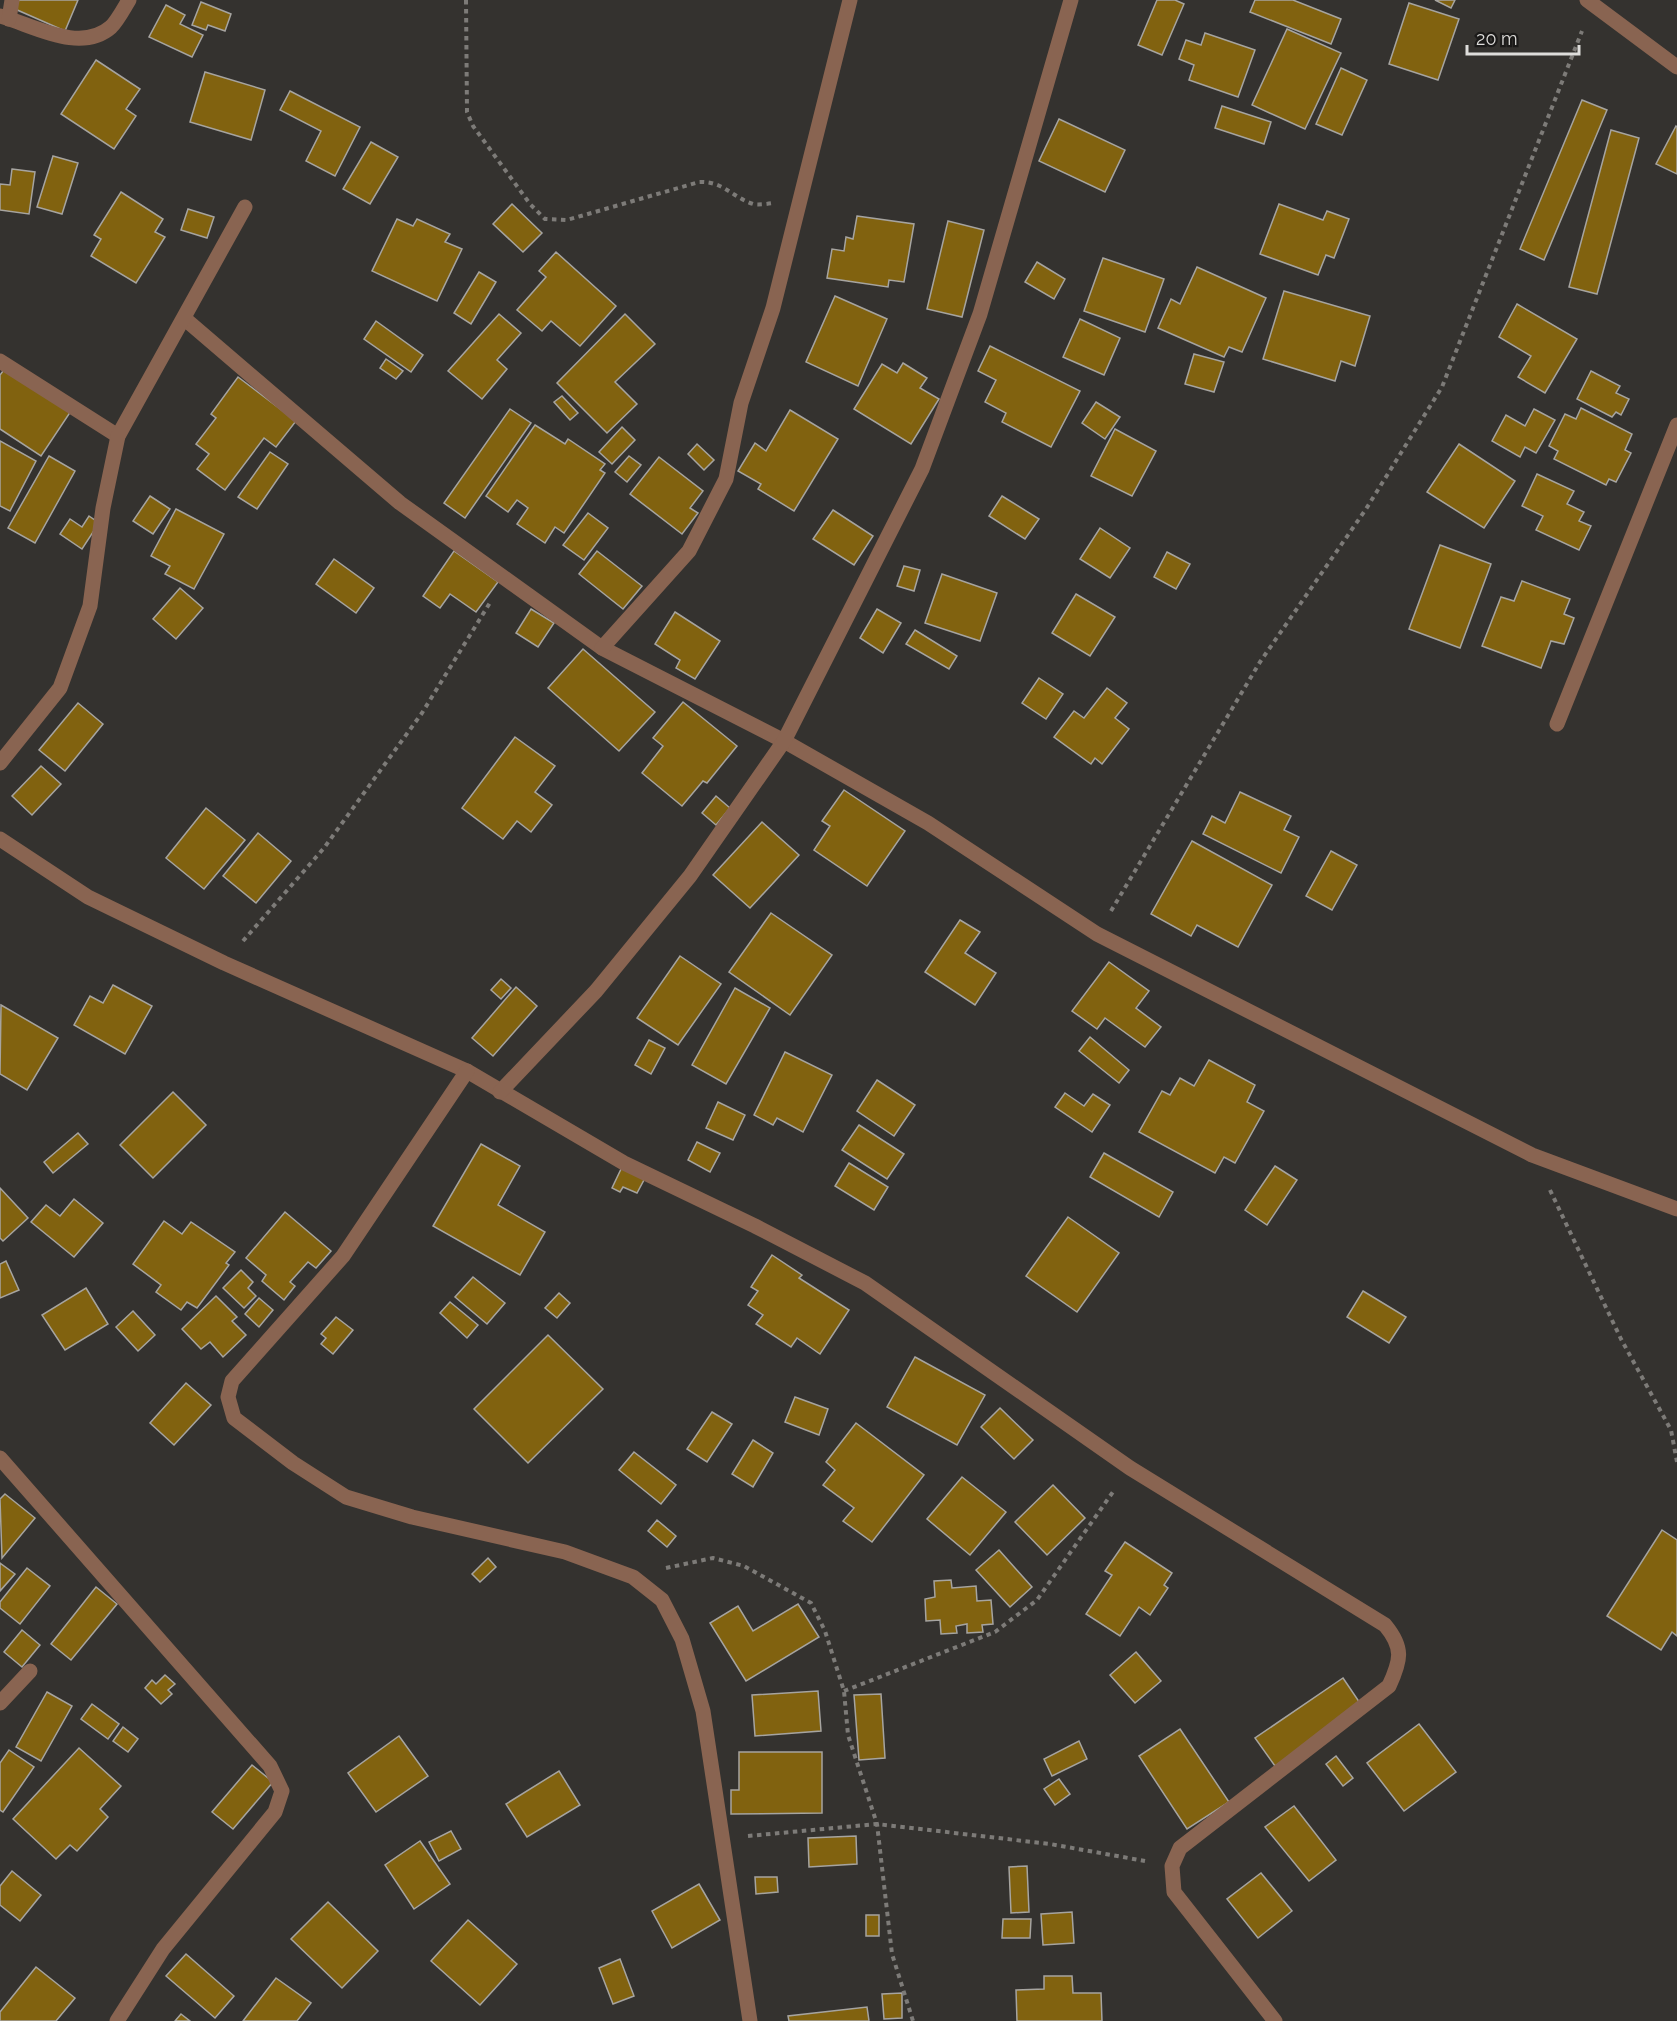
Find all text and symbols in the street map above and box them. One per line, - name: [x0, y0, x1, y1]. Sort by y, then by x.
- scale bar: [1467, 18, 1580, 56]
- text: 20 m: [1476, 28, 1518, 49]

